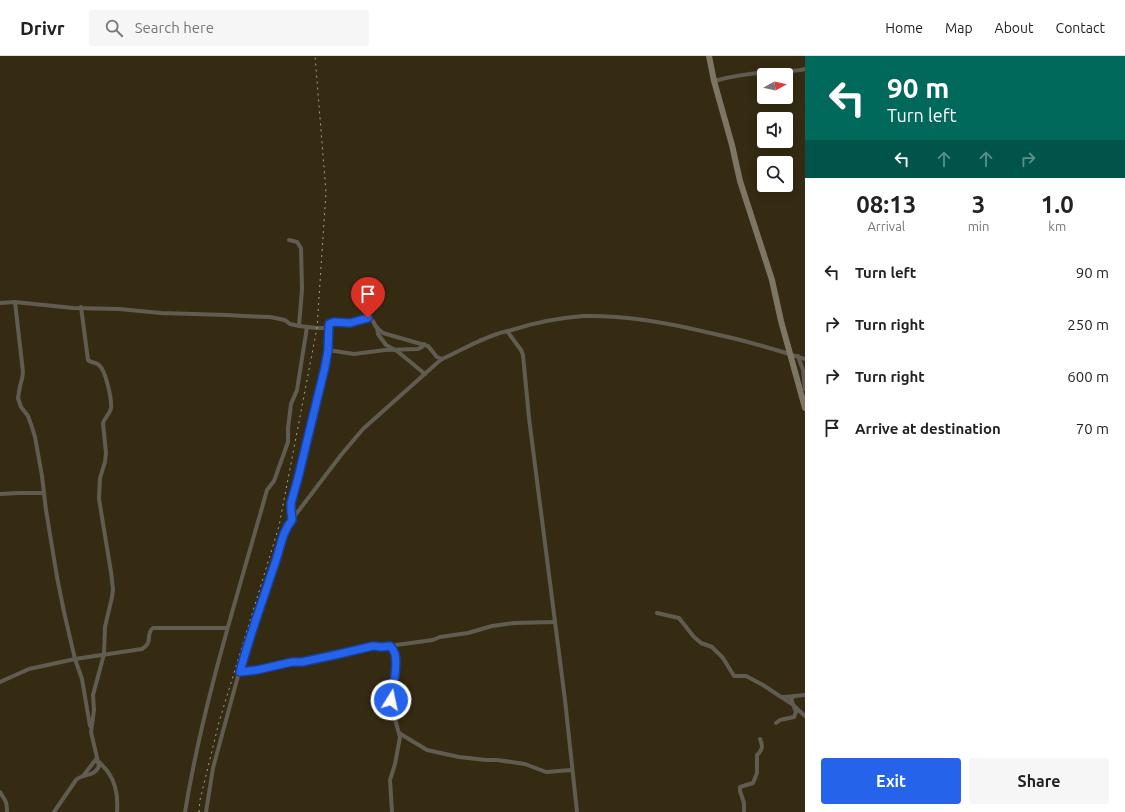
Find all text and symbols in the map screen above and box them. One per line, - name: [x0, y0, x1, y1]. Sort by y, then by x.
- search box: [89, 10, 369, 46]
- text: Drivr: [20, 17, 65, 39]
- icon: search: [103, 17, 125, 39]
- text: Search here: [135, 19, 214, 36]
- text: Home: [885, 20, 923, 36]
- text: Map: [945, 20, 973, 36]
- text: About: [995, 20, 1034, 36]
- text: Contact: [1056, 20, 1105, 36]
- north arrow: [757, 68, 793, 104]
- map controls: [757, 68, 793, 192]
- icon: left: [821, 72, 873, 124]
- text: 90 m: [887, 72, 949, 103]
- text: Turn left: [887, 105, 957, 125]
- button: sound: [757, 112, 793, 148]
- icon: left: [891, 148, 913, 170]
- icon: ahead: [933, 148, 955, 170]
- icon: ahead: [975, 148, 997, 170]
- icon: right: [1017, 148, 1039, 170]
- button: search: [757, 156, 793, 192]
- text: 08:13: [856, 191, 916, 218]
- text: 3: [972, 191, 985, 218]
- text: 1.0: [1041, 191, 1074, 218]
- text: Arrival: [867, 219, 905, 233]
- text: min: [968, 219, 989, 233]
- text: km: [1048, 219, 1066, 233]
- icon: left: [821, 261, 843, 283]
- text: Turn left: [855, 264, 916, 281]
- text: 90 m: [1076, 264, 1109, 281]
- pin: [351, 277, 385, 318]
- icon: arrive: [357, 283, 379, 305]
- icon: right: [821, 313, 843, 335]
- text: Turn right: [855, 316, 925, 333]
- text: 250 m: [1067, 316, 1109, 333]
- icon: right: [821, 365, 843, 387]
- text: Turn right: [855, 368, 925, 385]
- text: 600 m: [1067, 368, 1109, 385]
- icon: arrive: [821, 417, 843, 439]
- text: Arrive at destination: [855, 420, 1001, 437]
- text: 70 m: [1076, 420, 1109, 437]
- position arrow: [370, 679, 412, 721]
- button: Exit: [821, 758, 961, 804]
- button: Share: [969, 758, 1109, 804]

